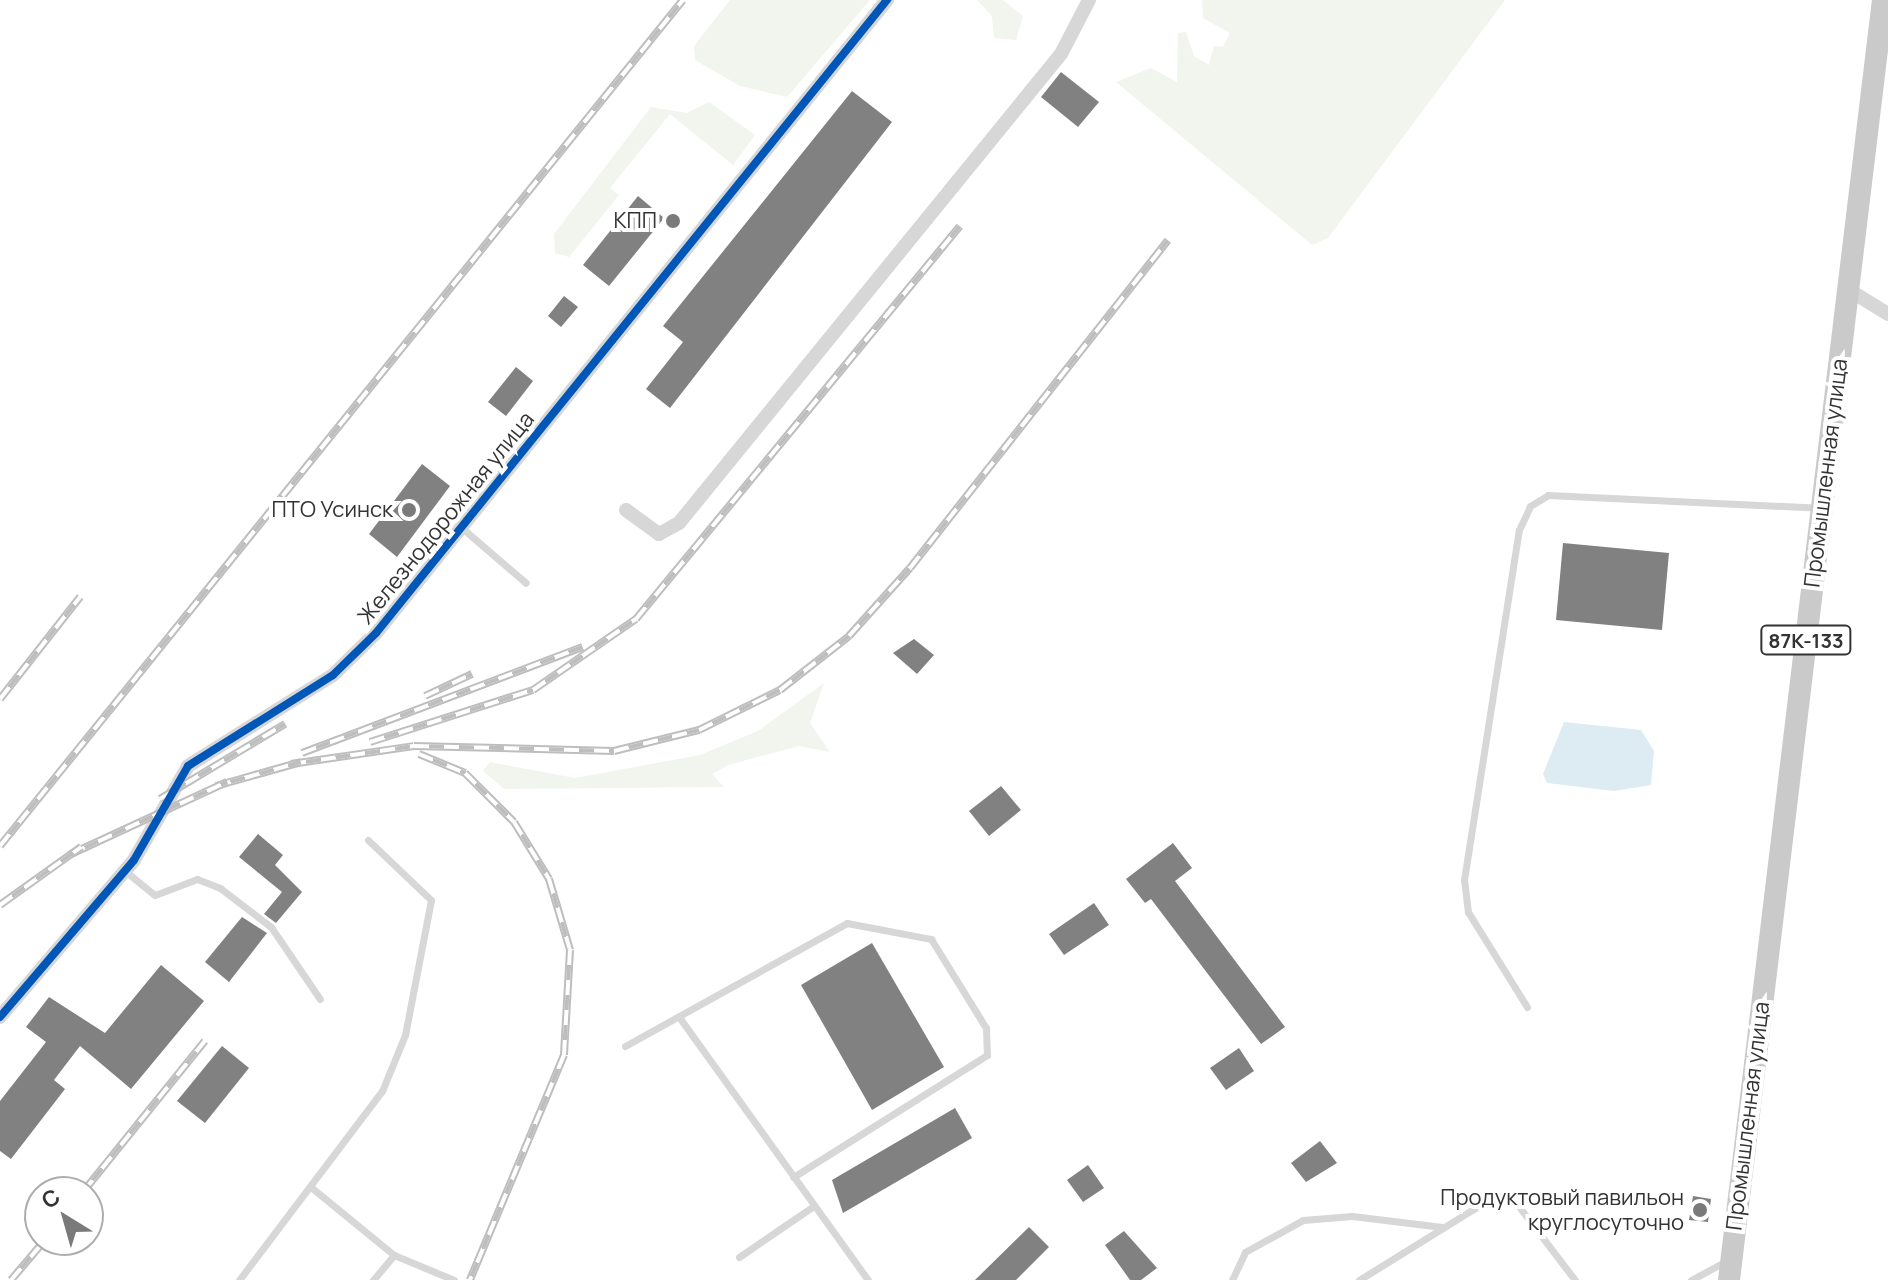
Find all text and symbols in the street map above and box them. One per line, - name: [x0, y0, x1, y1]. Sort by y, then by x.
- place label: КПП: [614, 208, 657, 234]
- marker: КПП: [664, 212, 682, 230]
- street label: Промышленная улица: [1799, 357, 1853, 589]
- street label: Железнодорожная улица: [352, 407, 540, 629]
- place label: ПТО Усинск: [272, 497, 393, 523]
- marker: ПТО Усинск: [400, 501, 418, 519]
- road number: 87К-133: [1760, 624, 1852, 656]
- street label: Промышленная улица: [1721, 1000, 1775, 1232]
- north arrow: [24, 1176, 104, 1256]
- text: С: [35, 1182, 66, 1215]
- place label: Продуктовый павильон круглосуточно: [1440, 1184, 1684, 1236]
- marker: Продуктовый павильон круглосуточно: [1691, 1201, 1709, 1219]

